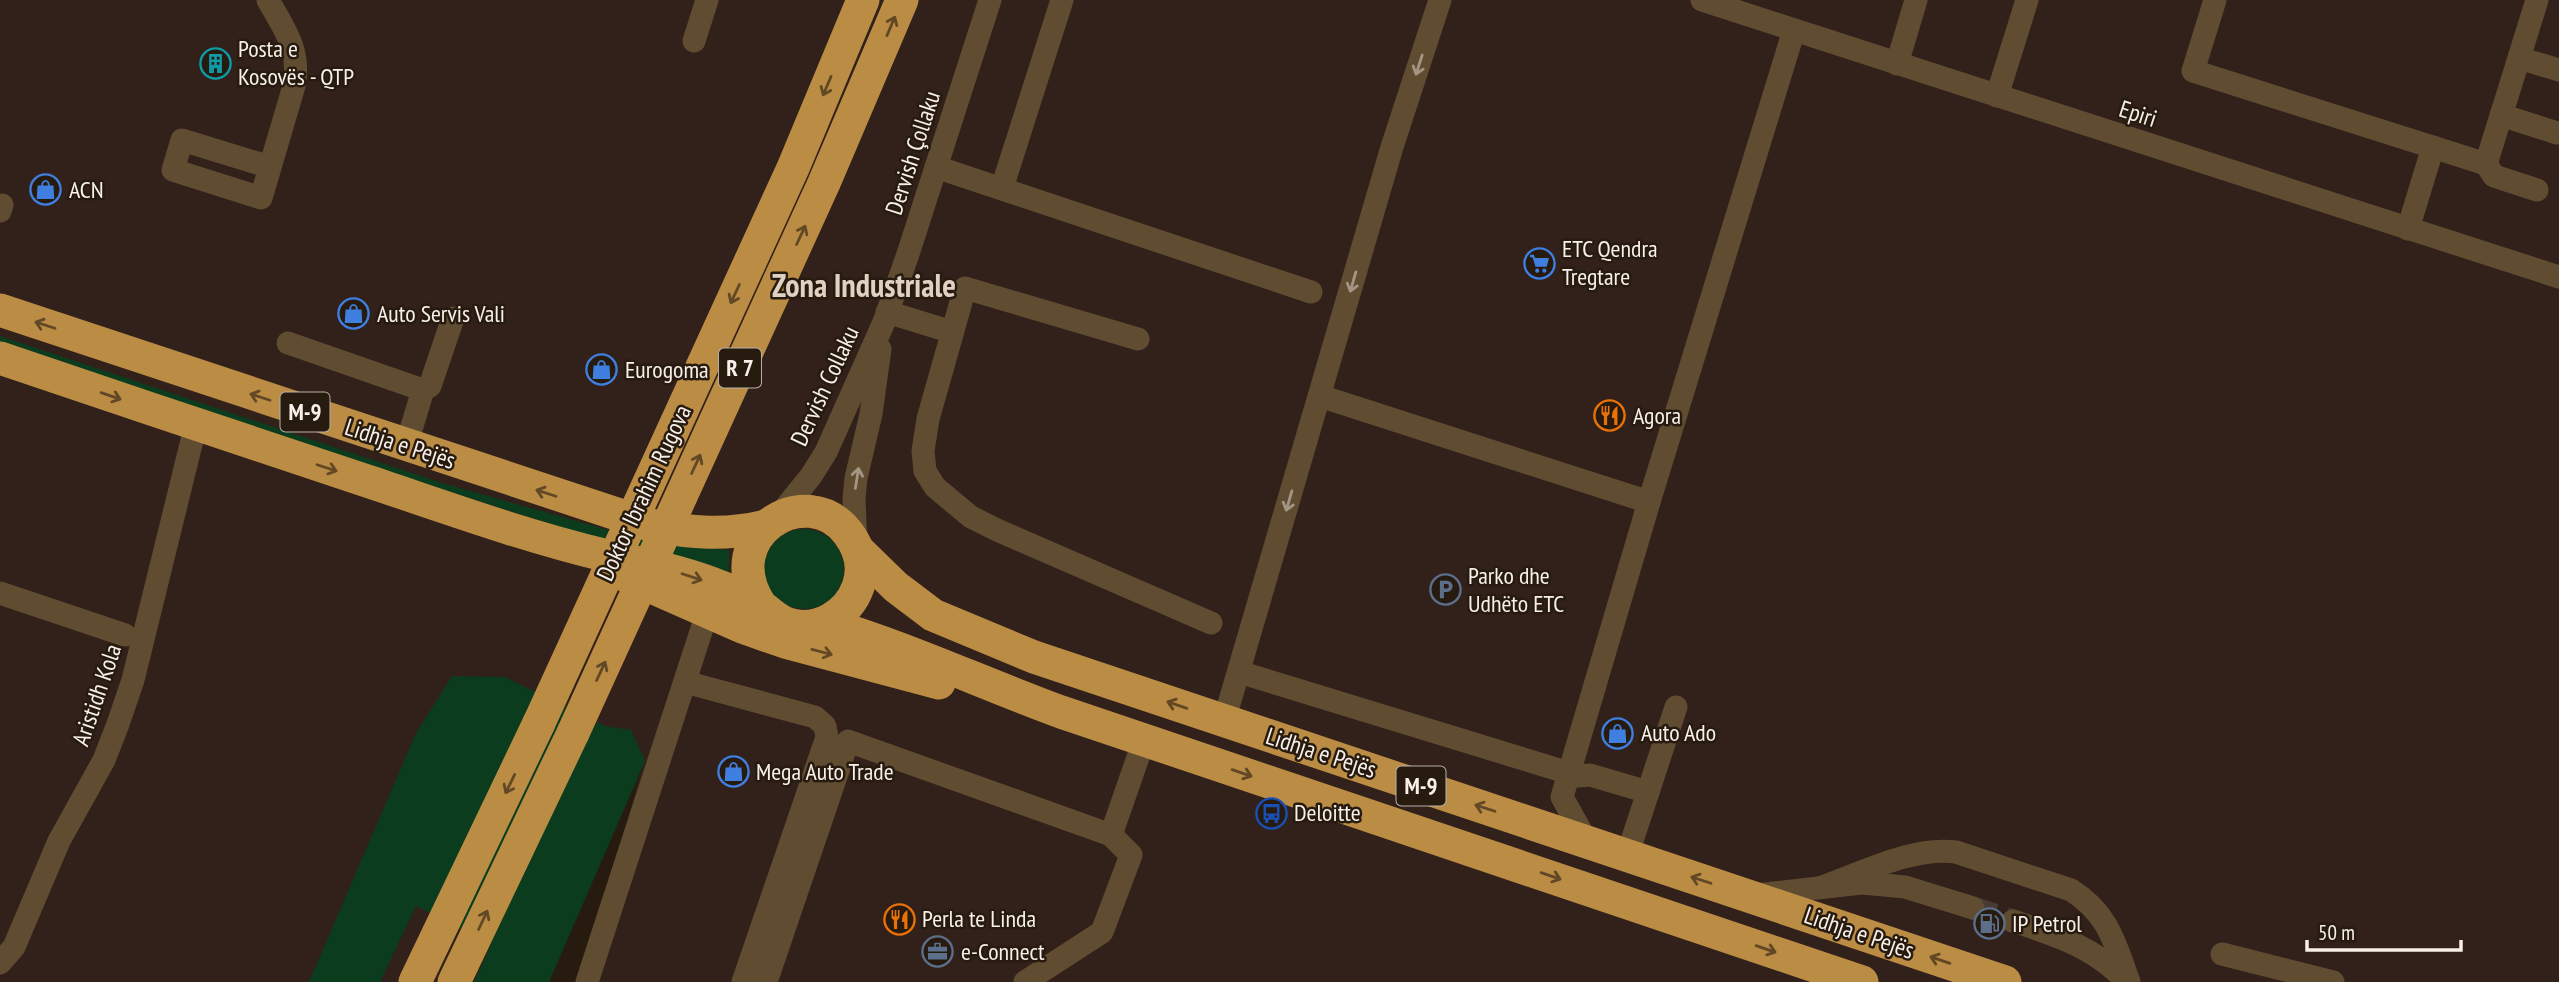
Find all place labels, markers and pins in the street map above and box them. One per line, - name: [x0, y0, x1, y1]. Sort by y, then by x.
- place label: Posta e Kosovës - QTP: [238, 33, 354, 92]
- building icon: Posta e Kosovës - QTP: [198, 46, 232, 80]
- shop icon: ACN: [29, 173, 63, 207]
- place label: ACN: [69, 174, 104, 205]
- place label: ETC Qendra Tregtare: [1562, 233, 1658, 292]
- supermarket icon: ETC Qendra Tregtare: [1522, 246, 1556, 280]
- shop icon: Auto Servis Vali: [337, 297, 371, 331]
- place label: Auto Servis Vali: [377, 298, 505, 329]
- shop icon: Eurogoma: [585, 353, 619, 387]
- place label: Eurogoma: [625, 354, 709, 385]
- restaurant icon: Agora: [1593, 399, 1627, 433]
- place label: Agora: [1633, 400, 1681, 431]
- place label: Parko dhe Udhëto ETC: [1468, 560, 1564, 619]
- parking icon: Parko dhe Udhëto ETC: [1428, 573, 1462, 607]
- shop icon: Auto Ado: [1601, 716, 1635, 750]
- place label: Auto Ado: [1641, 717, 1716, 748]
- shop icon: Mega Auto Trade: [716, 755, 750, 789]
- place label: Mega Auto Trade: [756, 756, 894, 787]
- bus stop icon: Deloitte: [1254, 796, 1288, 830]
- place label: Deloitte: [1294, 797, 1361, 828]
- restaurant icon: Perla te Linda: [882, 902, 916, 936]
- place label: Perla te Linda: [922, 903, 1036, 934]
- fuel station icon: IP Petrol: [1972, 907, 2006, 941]
- place label: IP Petrol: [2012, 908, 2082, 939]
- office icon: e-Connect: [921, 935, 955, 969]
- place label: e-Connect: [961, 936, 1045, 967]

